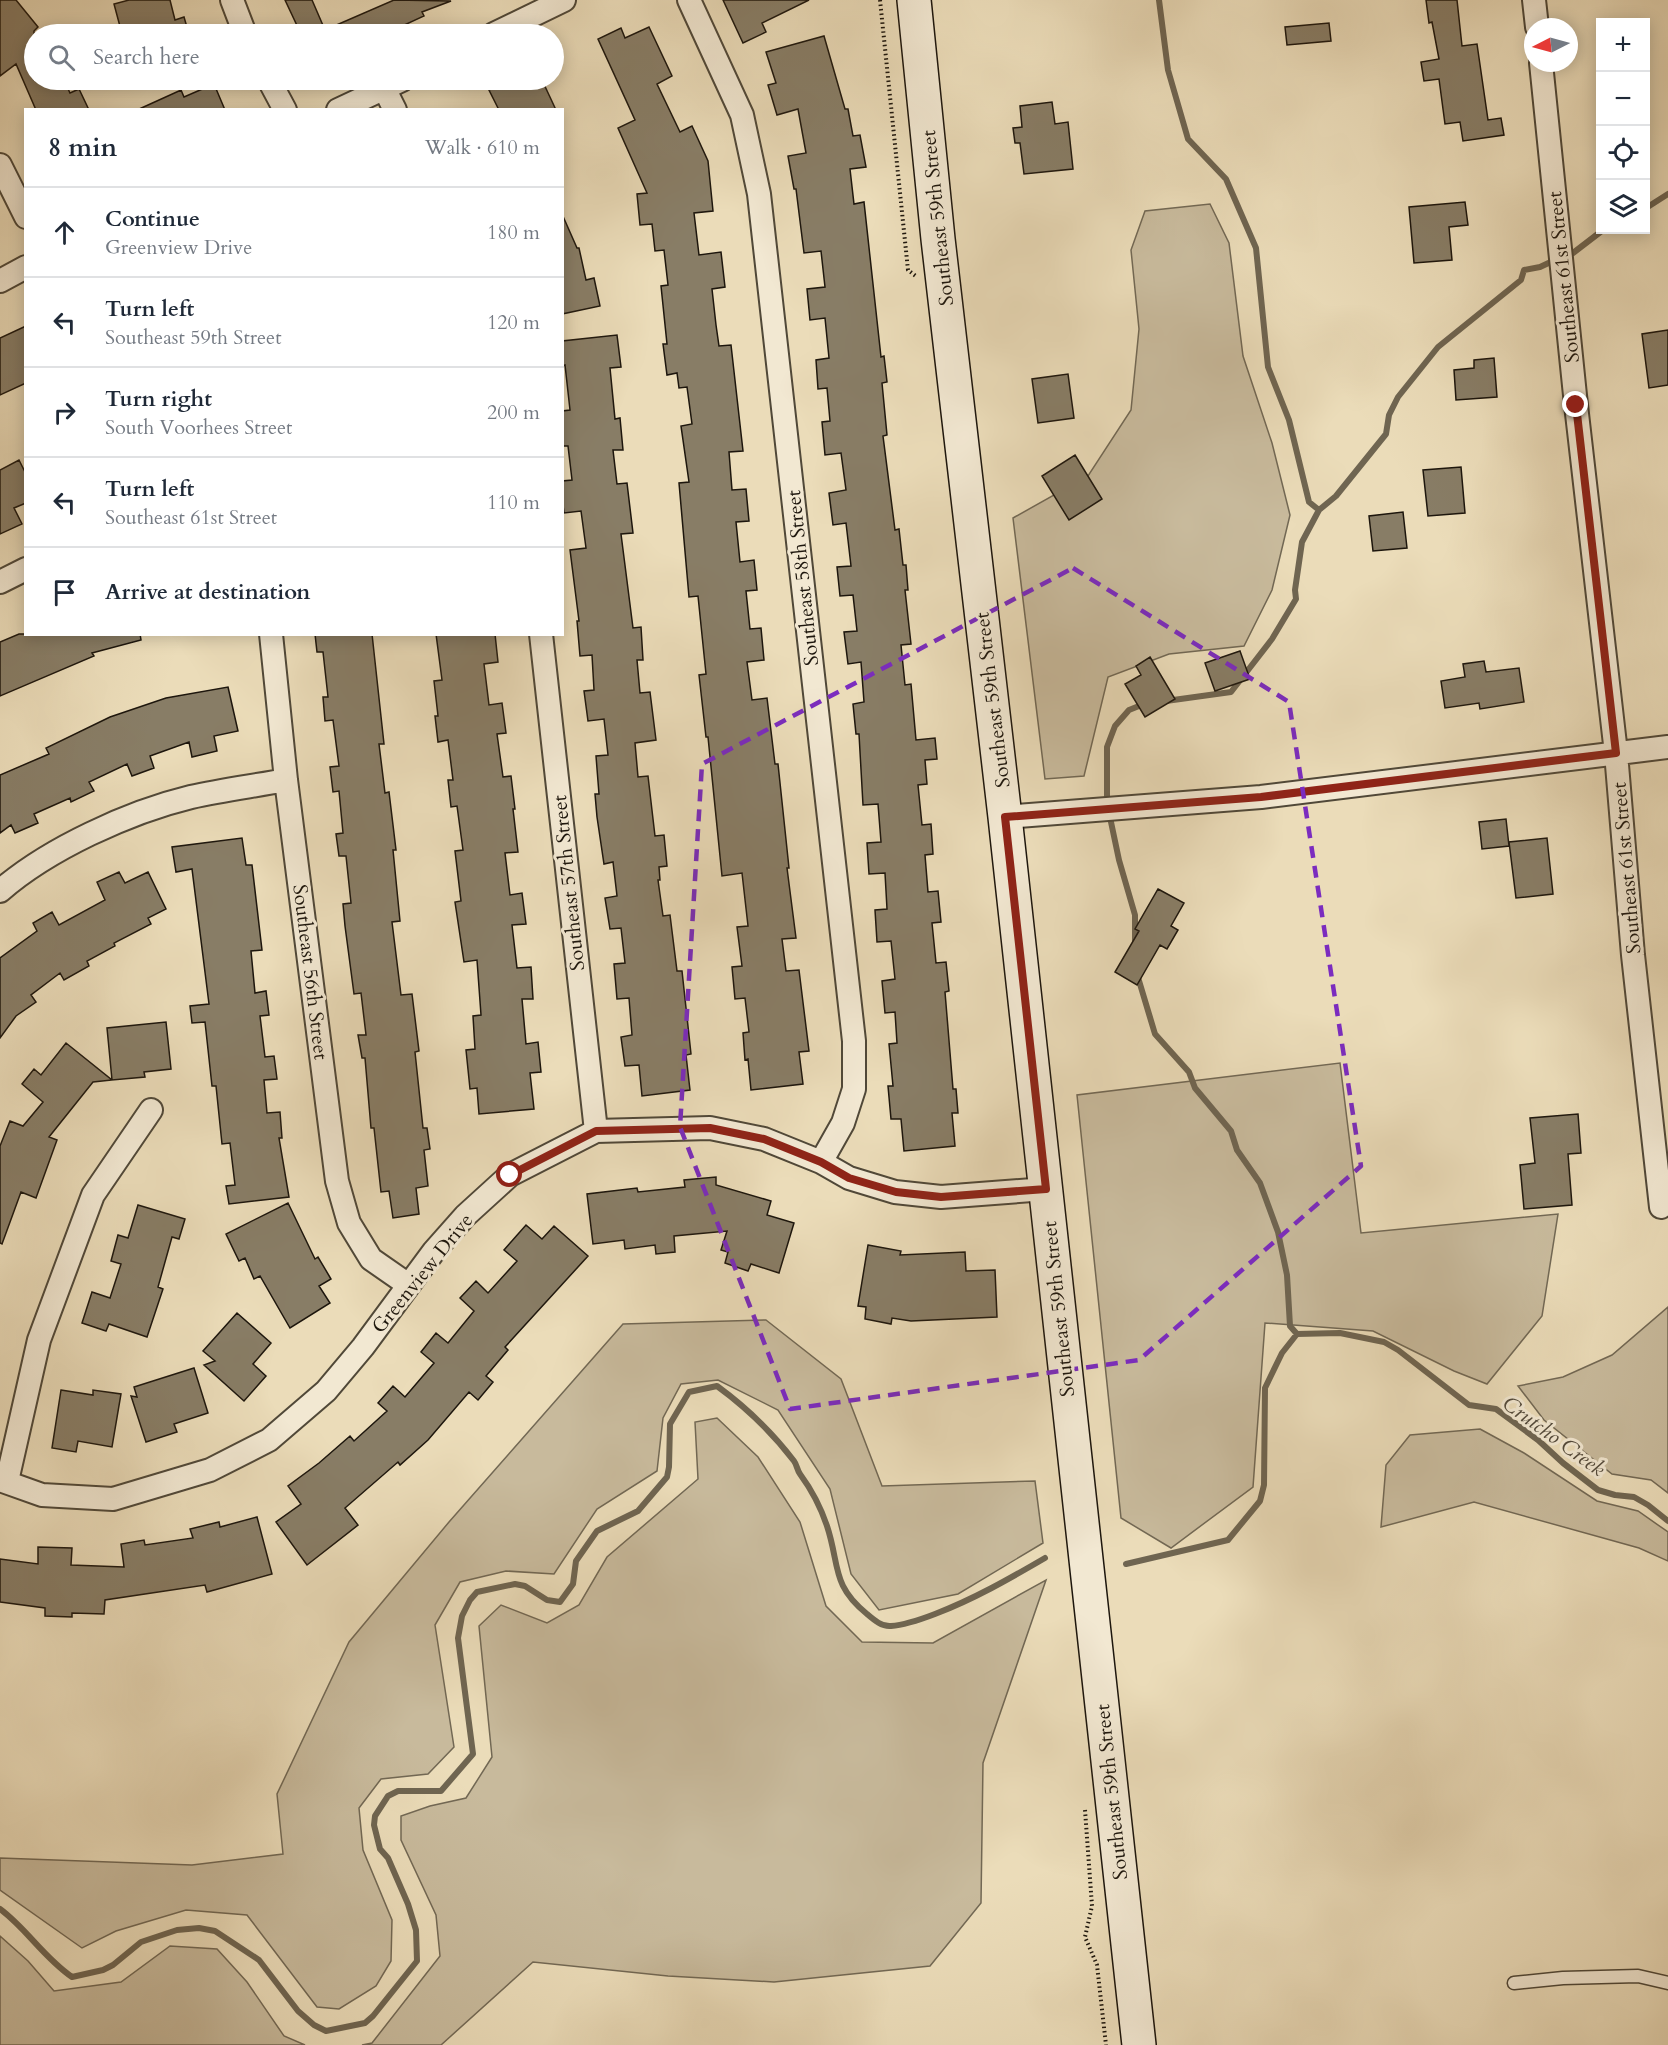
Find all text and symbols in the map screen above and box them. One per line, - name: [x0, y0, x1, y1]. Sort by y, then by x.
- north arrow: [1524, 18, 1578, 72]
- map controls: [1596, 18, 1650, 234]
- button: +: [1596, 18, 1650, 72]
- search box: [24, 24, 564, 90]
- icon: search: [45, 41, 78, 74]
- text: Search here: [93, 42, 200, 72]
- button: −: [1596, 72, 1650, 126]
- button: locate: [1596, 126, 1650, 180]
- street label: Southeast 59th Street: [915, 128, 960, 307]
- text: 8 min: [48, 130, 117, 165]
- text: Walk · 610 m: [425, 134, 540, 161]
- button: layers: [1596, 180, 1650, 234]
- street label: Southeast 61st Street: [1541, 189, 1586, 364]
- text: Continue: [105, 204, 200, 234]
- icon: ahead: [48, 216, 81, 249]
- text: 180 m: [487, 219, 540, 246]
- text: Greenview Drive: [105, 234, 252, 261]
- text: Turn left: [105, 294, 194, 324]
- icon: left: [48, 306, 81, 339]
- text: 120 m: [487, 309, 540, 336]
- text: Southeast 59th Street: [105, 324, 281, 351]
- text: Turn right: [105, 384, 212, 414]
- route end: [1562, 391, 1588, 417]
- icon: right: [48, 396, 81, 429]
- text: 200 m: [487, 399, 540, 426]
- text: South Voorhees Street: [105, 414, 292, 441]
- text: Turn left: [105, 474, 194, 504]
- icon: left: [48, 486, 81, 519]
- street label: Southeast 58th Street: [780, 488, 825, 667]
- text: 110 m: [487, 489, 540, 516]
- text: Southeast 61st Street: [105, 504, 277, 531]
- icon: arrive: [48, 576, 81, 609]
- text: Arrive at destination: [105, 577, 310, 607]
- street label: Southeast 59th Street: [968, 610, 1017, 789]
- street label: Southeast 61st Street: [1605, 780, 1647, 955]
- street label: Southeast 57th Street: [546, 793, 591, 972]
- street label: Southeast 56th Street: [286, 883, 335, 1062]
- route start: [496, 1161, 522, 1187]
- street label: Greenview Drive: [366, 1208, 479, 1339]
- street label: Southeast 59th Street: [1036, 1219, 1081, 1398]
- water label: Crutcho Creek: [1496, 1389, 1612, 1484]
- street label: Southeast 59th Street: [1089, 1702, 1134, 1881]

